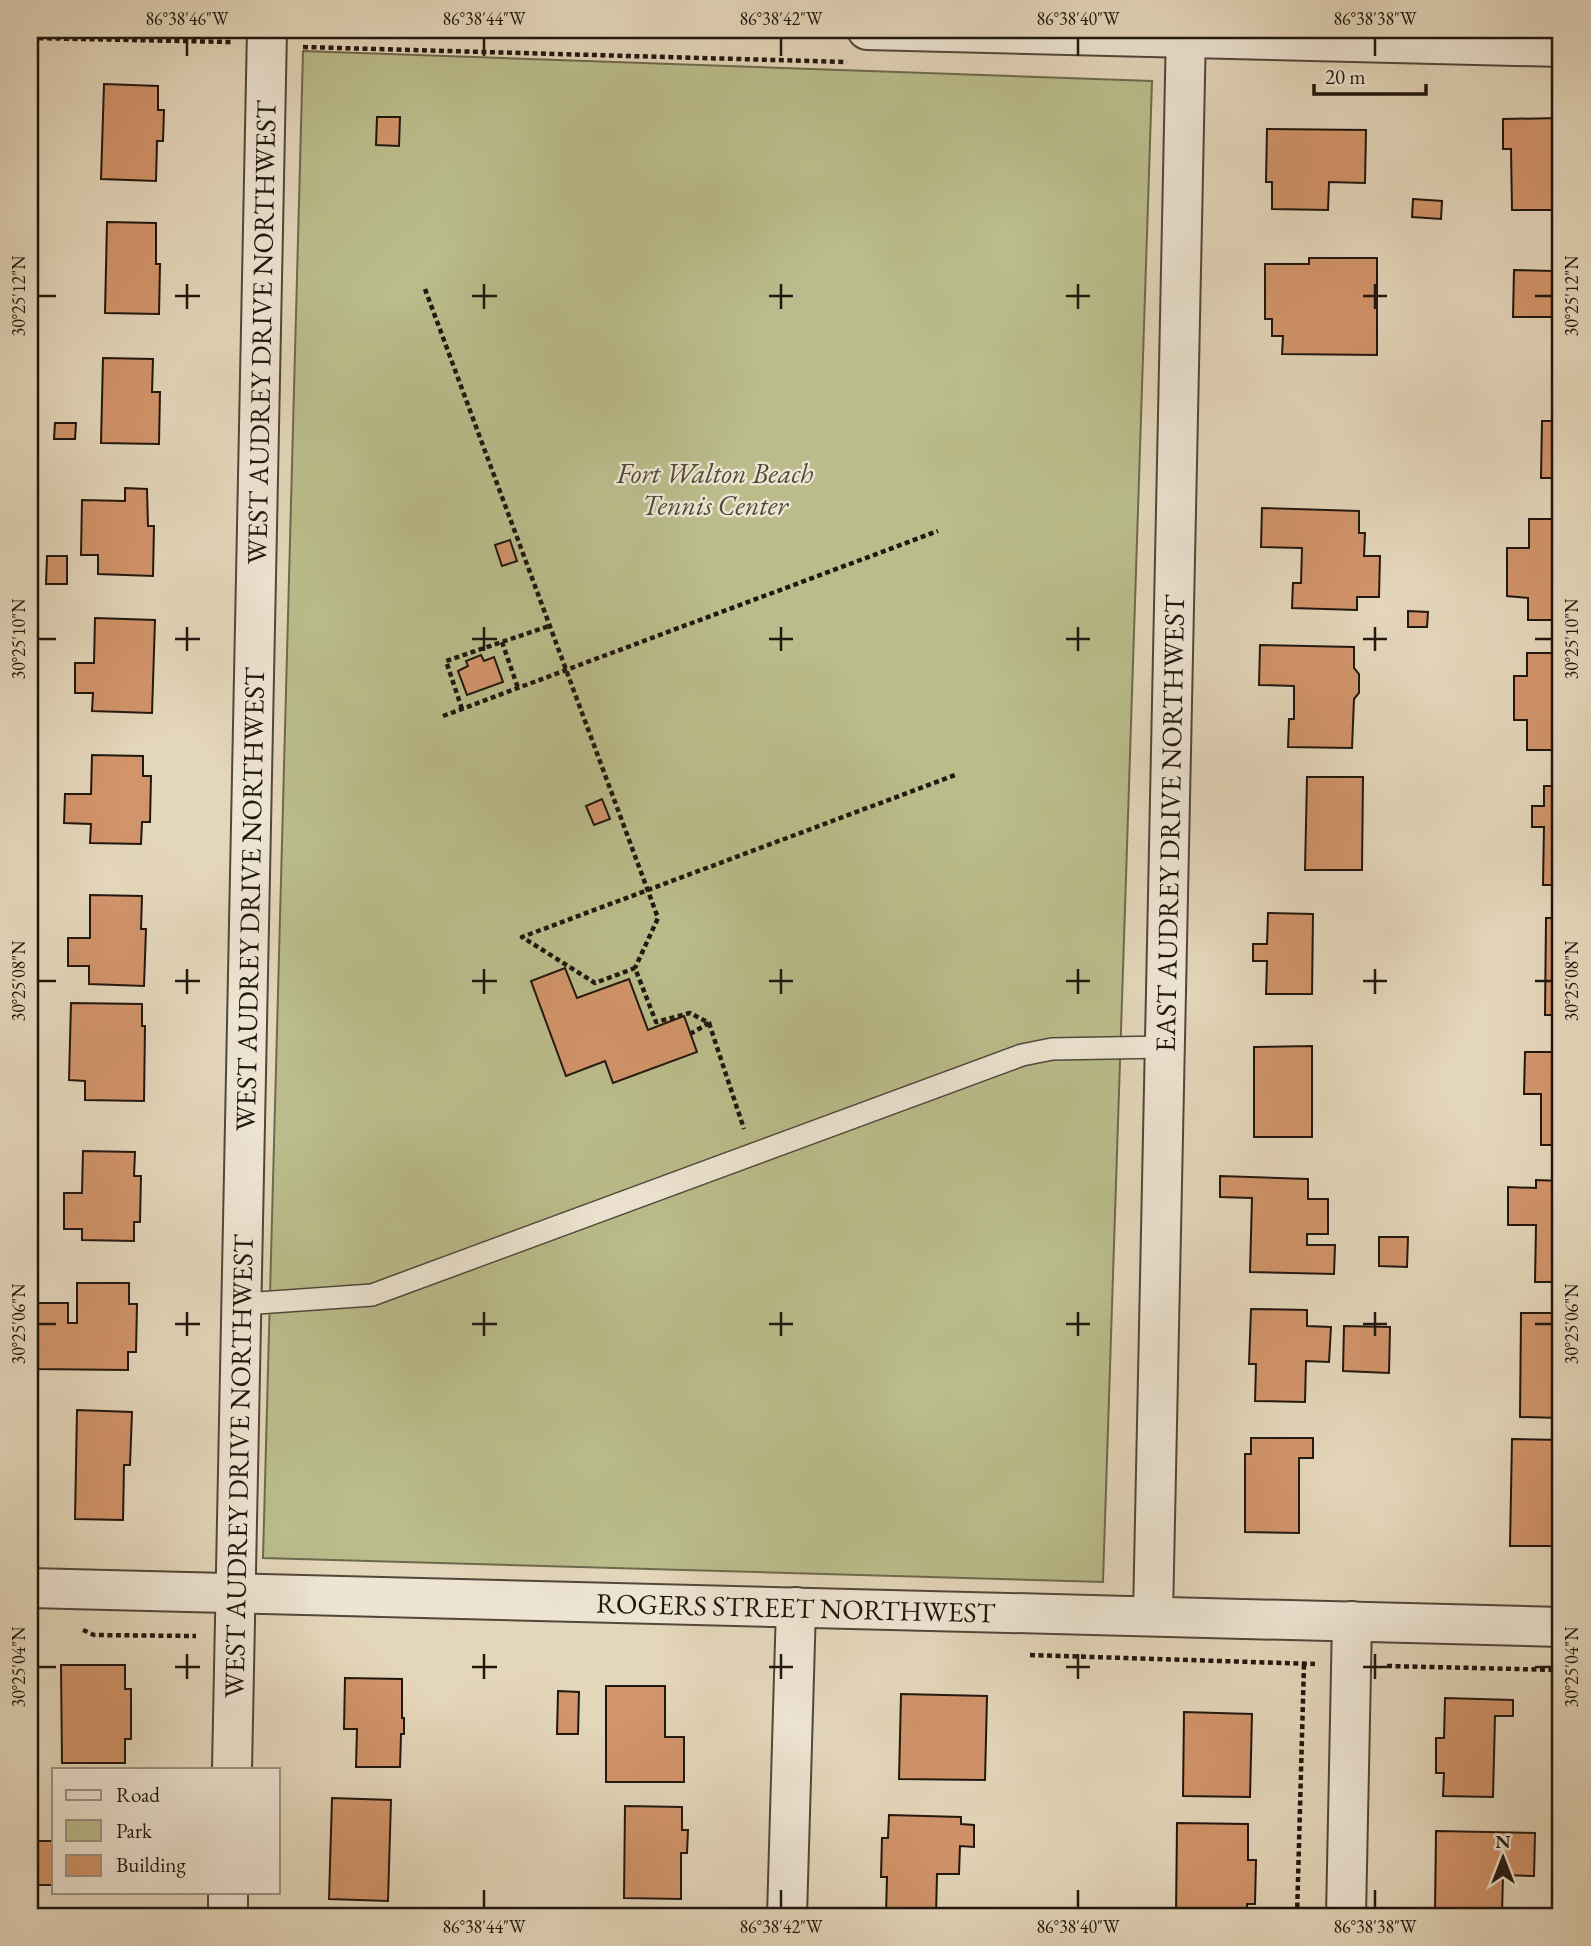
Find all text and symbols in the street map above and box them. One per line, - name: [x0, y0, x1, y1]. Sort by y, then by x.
- text: 86°38'46"W: [145, 7, 229, 30]
- text: 86°38'44"W: [442, 7, 526, 30]
- text: 86°38'42"W: [739, 7, 823, 30]
- text: 86°38'40"W: [1036, 7, 1120, 30]
- text: 86°38'38"W: [1333, 7, 1417, 30]
- scale bar: [1314, 52, 1426, 96]
- text: 20 m: [1325, 63, 1366, 90]
- street label: WEST AUDREY DRIVE NORTHWEST: [238, 100, 284, 565]
- text: 30°25'12"N: [7, 255, 30, 336]
- text: 30°25'12"N: [1560, 255, 1583, 336]
- park label: Fort Walton Beach Tennis Center: [616, 455, 814, 523]
- street label: EAST AUDREY DRIVE NORTHWEST: [1147, 594, 1192, 1052]
- text: 30°25'10"N: [7, 598, 30, 679]
- text: 30°25'10"N: [1560, 598, 1583, 679]
- street label: WEST AUDREY DRIVE NORTHWEST: [227, 667, 272, 1131]
- text: 30°25'08"N: [7, 940, 30, 1021]
- text: 30°25'08"N: [1560, 940, 1583, 1021]
- street label: WEST AUDREY DRIVE NORTHWEST: [215, 1234, 261, 1698]
- text: 30°25'06"N: [7, 1283, 30, 1364]
- text: 30°25'06"N: [1560, 1283, 1583, 1364]
- street label: ROGERS STREET NORTHWEST: [596, 1584, 996, 1631]
- text: 30°25'04"N: [7, 1626, 30, 1707]
- text: 30°25'04"N: [1560, 1626, 1583, 1707]
- legend: [52, 1768, 280, 1894]
- text: Road: [116, 1781, 160, 1808]
- text: Park: [116, 1817, 153, 1844]
- north arrow: [1468, 1824, 1538, 1894]
- text: N: [1495, 1829, 1511, 1854]
- text: Building: [116, 1851, 186, 1878]
- text: 86°38'44"W: [442, 1915, 526, 1938]
- text: 86°38'42"W: [739, 1915, 823, 1938]
- text: 86°38'40"W: [1036, 1915, 1120, 1938]
- text: 86°38'38"W: [1333, 1915, 1417, 1938]

